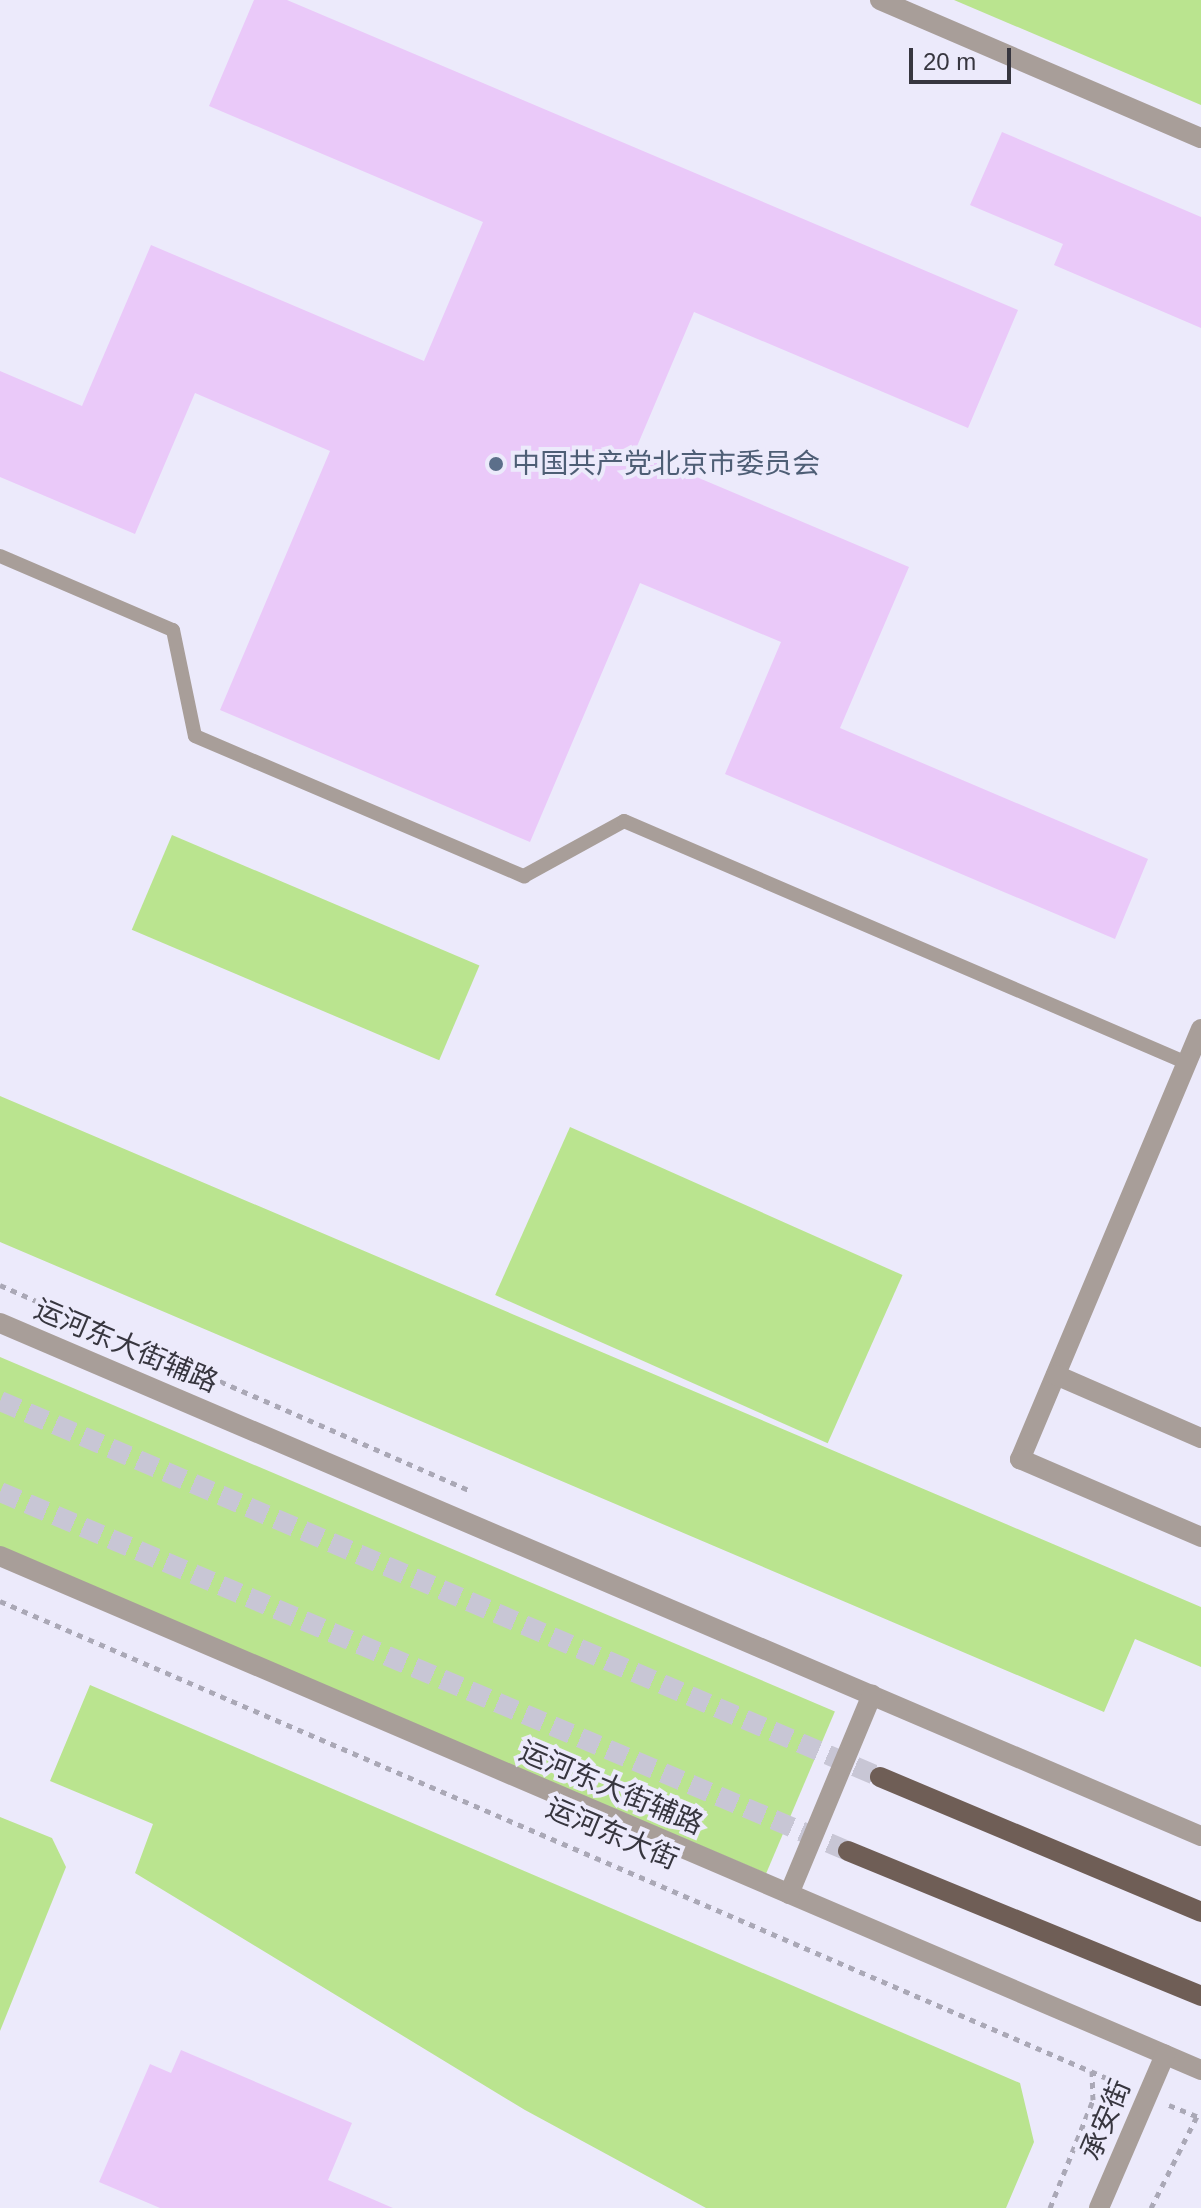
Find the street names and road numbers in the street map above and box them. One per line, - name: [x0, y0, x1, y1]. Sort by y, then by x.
- street label: 运河东大街辅路: [29, 1292, 223, 1400]
- street label: 运河东大街辅路: [514, 1734, 708, 1842]
- street label: 运河东大街: [541, 1791, 683, 1877]
- street label: 承安街: [1074, 2075, 1138, 2165]

